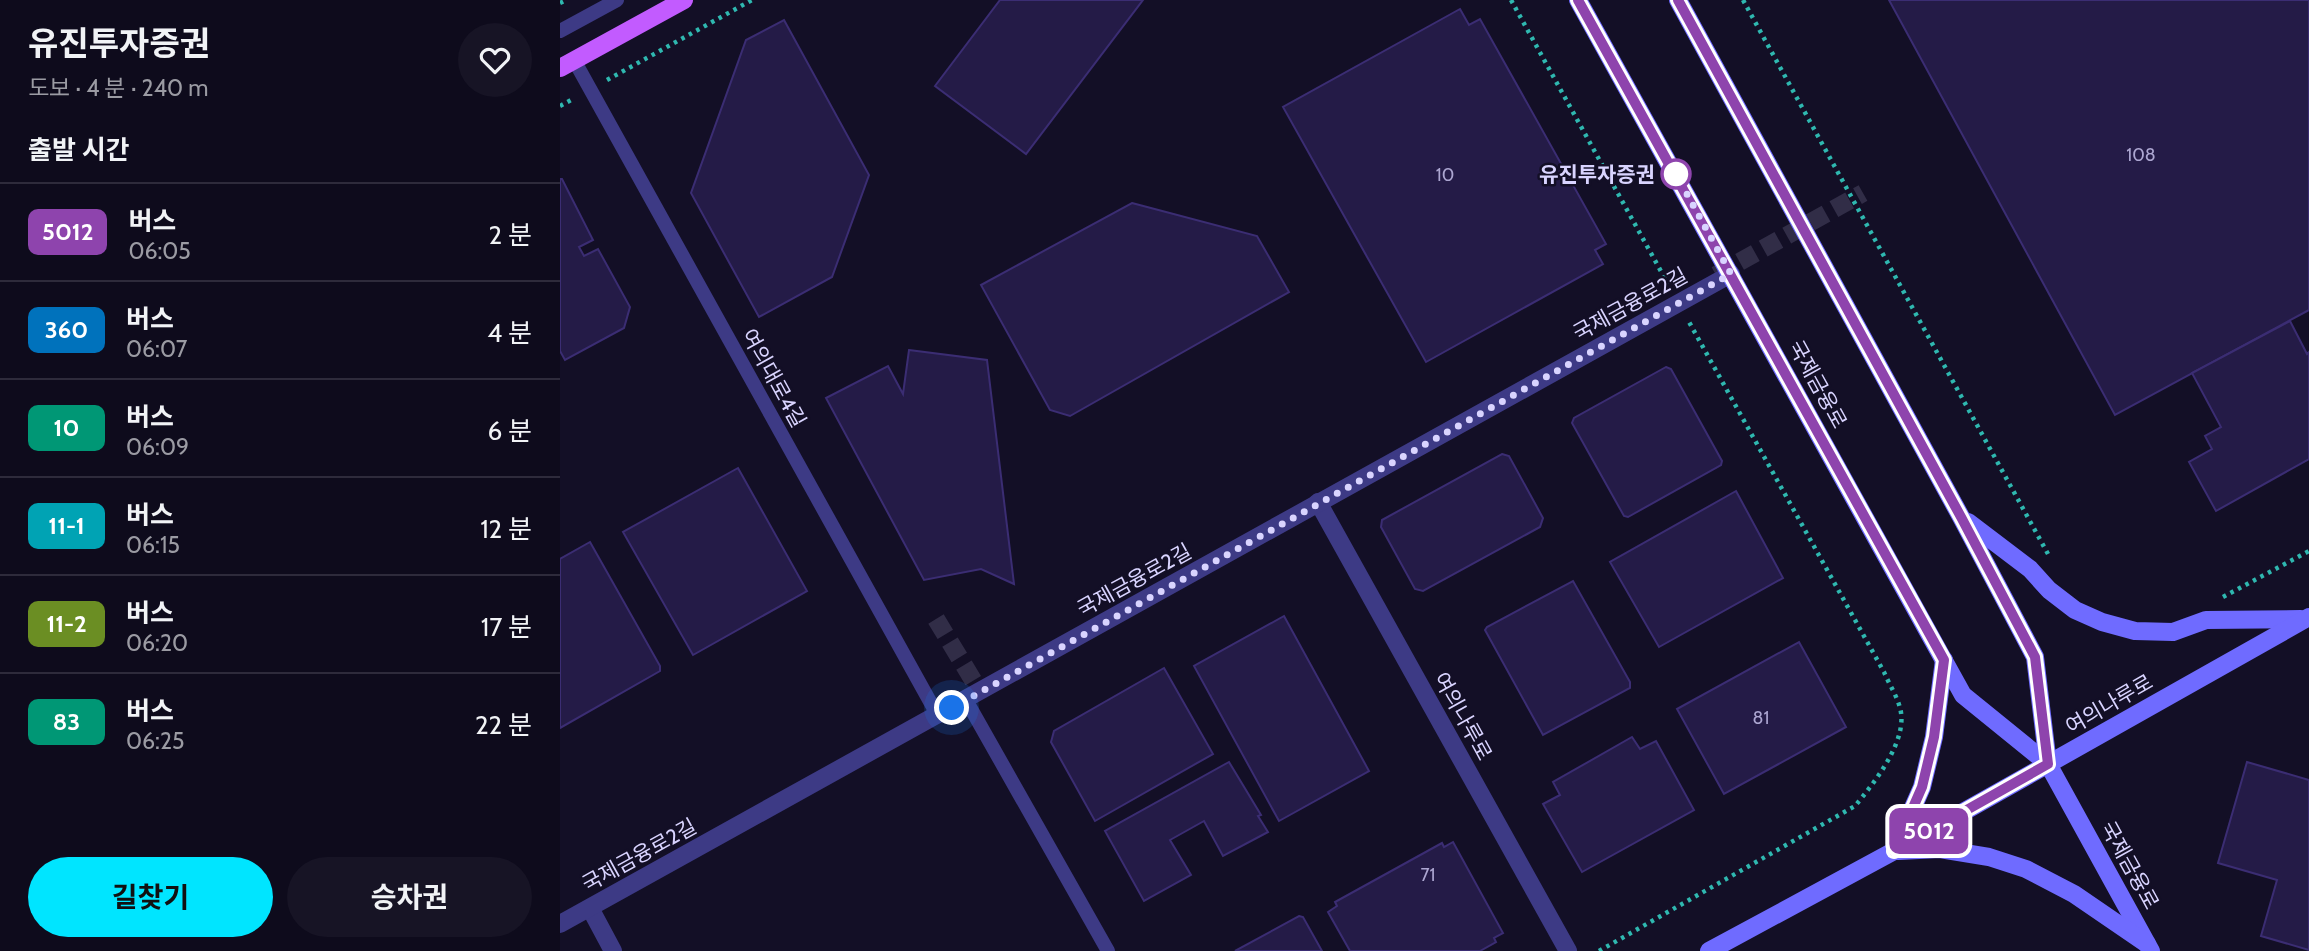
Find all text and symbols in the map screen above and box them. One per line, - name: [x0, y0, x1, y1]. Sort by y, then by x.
- text: 유진투자증권: [28, 23, 210, 63]
- button: heart: [458, 23, 532, 97]
- text: 도보 · 4 분 · 240 m: [28, 74, 208, 102]
- text: 출발 시간: [28, 134, 130, 166]
- house number: 108: [2126, 144, 2156, 166]
- marker: 유진투자증권: [1661, 159, 1691, 189]
- place label: 유진투자증권: [1539, 162, 1655, 187]
- house number: 10: [1436, 164, 1454, 186]
- text: 버스: [128, 205, 176, 237]
- text: 5012: [42, 217, 93, 246]
- text: 2 분: [489, 219, 532, 251]
- text: 06:05: [128, 237, 191, 265]
- street label: 국제금융로2길: [1568, 262, 1692, 346]
- text: 버스: [126, 303, 174, 335]
- text: 360: [45, 315, 88, 344]
- text: 4 분: [487, 317, 532, 349]
- street label: 여의대로4길: [737, 324, 811, 432]
- text: 06:07: [126, 335, 187, 363]
- street label: 국제금융로: [1784, 336, 1852, 432]
- text: 버스: [126, 401, 174, 433]
- text: 10: [54, 413, 79, 442]
- text: 6 분: [487, 415, 532, 447]
- text: 06:09: [126, 433, 189, 461]
- text: 버스: [126, 499, 174, 531]
- text: 11-1: [48, 511, 85, 540]
- text: 12 분: [480, 513, 532, 545]
- text: 06:15: [126, 531, 180, 559]
- street label: 국제금융로2길: [1072, 538, 1196, 622]
- text: 버스: [126, 597, 174, 629]
- text: 11-2: [46, 609, 87, 638]
- text: 17 분: [481, 611, 532, 643]
- text: 06:20: [126, 629, 188, 657]
- street label: 여의나루로: [1429, 668, 1497, 764]
- street label: 여의나루로: [2061, 669, 2157, 739]
- your location: [934, 690, 969, 725]
- text: 버스: [126, 695, 174, 727]
- text: 83: [53, 707, 80, 736]
- house number: 81: [1753, 707, 1769, 729]
- text: 22 분: [475, 709, 532, 741]
- text: 06:25: [126, 727, 184, 755]
- line badge: 5012: [1880, 808, 1978, 854]
- street label: 국제금융로2길: [577, 813, 701, 897]
- text: 5012: [1903, 816, 1955, 845]
- street label: 국제금융로: [2096, 817, 2164, 913]
- button: 길찾기: [28, 857, 273, 937]
- button: 승차권: [287, 857, 532, 937]
- house number: 71: [1421, 864, 1435, 886]

